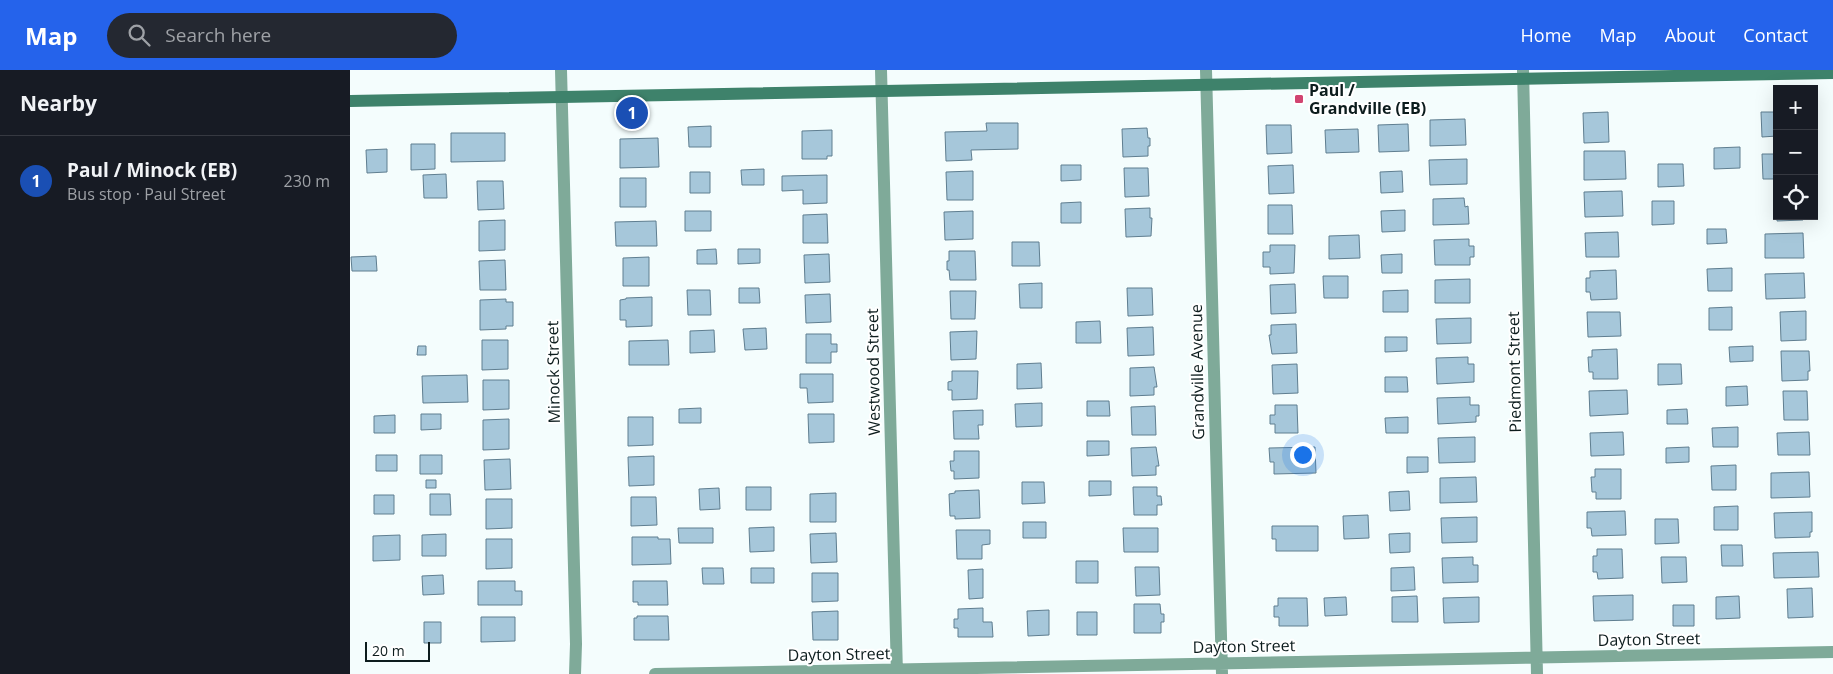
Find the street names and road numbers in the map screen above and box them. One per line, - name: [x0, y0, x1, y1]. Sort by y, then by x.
- street label: Grandville Avenue: [1185, 304, 1209, 440]
- street label: Westwood Street: [861, 308, 885, 436]
- street label: Piedmont Street: [1502, 311, 1526, 433]
- street label: Minock Street: [541, 320, 565, 424]
- street label: Dayton Street: [1598, 627, 1701, 651]
- street label: Dayton Street: [1193, 634, 1296, 658]
- street label: Dayton Street: [788, 642, 891, 666]

